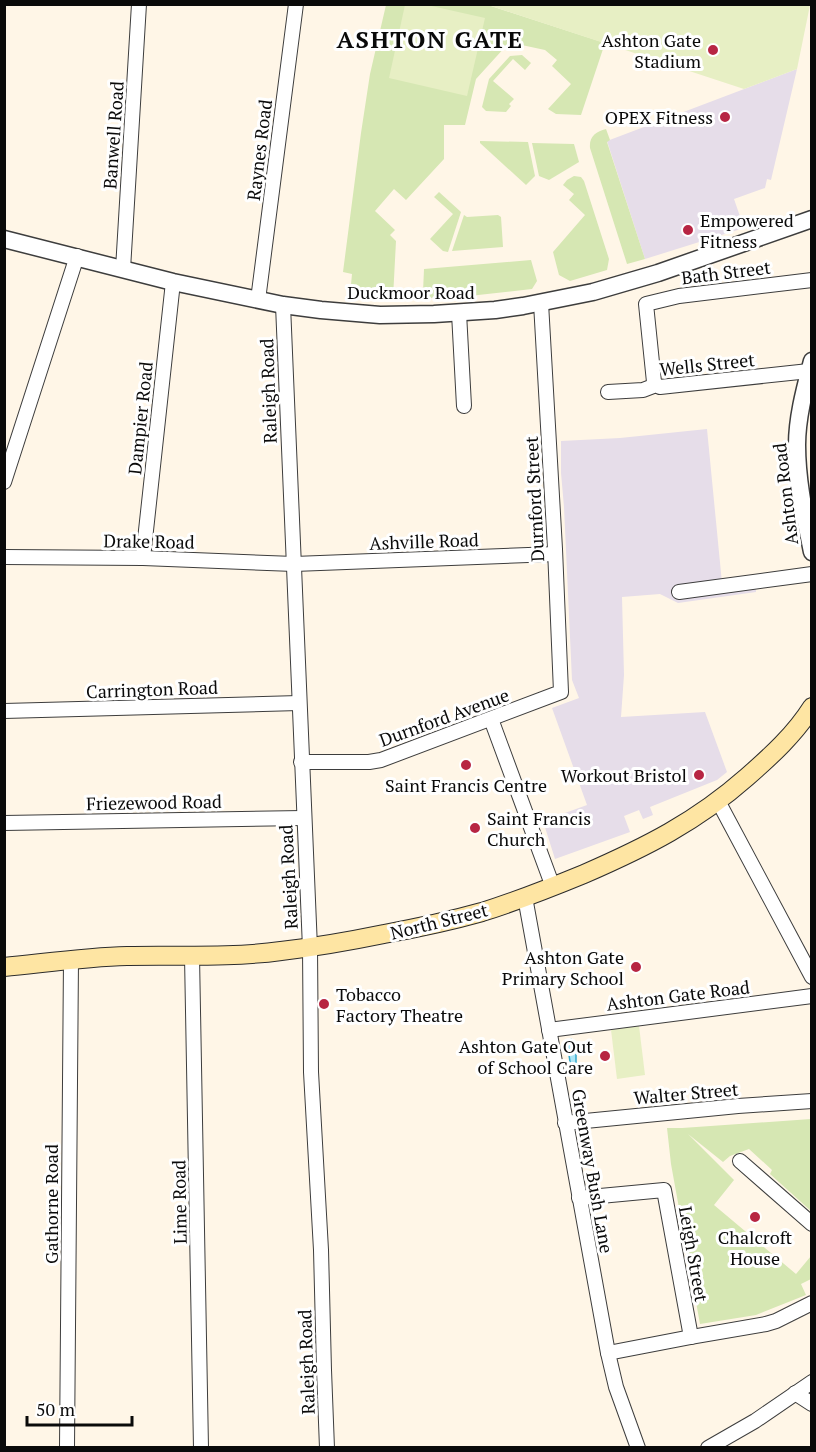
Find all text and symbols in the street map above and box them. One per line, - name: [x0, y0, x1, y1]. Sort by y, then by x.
- district label: ASHTON GATE: [337, 23, 524, 55]
- place label: Ashton Gate Stadium: [601, 28, 701, 73]
- marker: Ashton Gate Stadium: [706, 43, 720, 57]
- street label: Banwell Road: [97, 80, 129, 190]
- street label: Raynes Road: [241, 98, 277, 202]
- place label: OPEX Fitness: [605, 105, 713, 129]
- marker: OPEX Fitness: [718, 110, 732, 124]
- place label: Empowered Fitness: [700, 208, 794, 253]
- marker: Empowered Fitness: [681, 223, 695, 237]
- street label: Bath Street: [680, 255, 772, 289]
- street label: Duckmoor Road: [347, 280, 475, 304]
- street label: Raleigh Road: [254, 338, 282, 444]
- street label: Wells Street: [658, 347, 756, 381]
- street label: Dampier Road: [122, 360, 158, 476]
- street label: Durnford Street: [519, 435, 549, 562]
- street label: Ashton Road: [767, 442, 803, 546]
- street label: Ashville Road: [369, 527, 479, 555]
- street label: Drake Road: [103, 528, 195, 554]
- street label: Carrington Road: [86, 675, 218, 703]
- street label: Durnford Avenue: [376, 682, 512, 752]
- marker: Saint Francis Centre: [459, 758, 473, 772]
- place label: Workout Bristol: [561, 763, 687, 787]
- marker: Workout Bristol: [692, 768, 706, 782]
- place label: Saint Francis Centre: [385, 773, 547, 797]
- street label: Friezewood Road: [86, 789, 222, 815]
- place label: Saint Francis Church: [487, 806, 591, 851]
- marker: Saint Francis Church: [468, 821, 482, 835]
- street label: Raleigh Road: [273, 824, 303, 930]
- street label: North Street: [388, 897, 491, 945]
- place label: Ashton Gate Primary School: [502, 945, 624, 990]
- marker: Ashton Gate Primary School: [629, 960, 643, 974]
- street label: Ashton Gate Road: [605, 974, 751, 1016]
- place label: Tobacco Factory Theatre: [336, 982, 463, 1027]
- marker: Tobacco Factory Theatre: [317, 997, 331, 1011]
- place label: Ashton Gate Out of School Care: [459, 1034, 593, 1079]
- marker: Ashton Gate Out of School Care: [598, 1049, 612, 1063]
- street label: Walter Street: [633, 1076, 740, 1110]
- street label: Greenway Bush Lane: [567, 1087, 619, 1255]
- street label: Gathorne Road: [39, 1144, 63, 1264]
- street label: Lime Road: [166, 1160, 192, 1244]
- street label: Leigh Street: [674, 1204, 714, 1304]
- marker: Chalcroft House: [748, 1210, 762, 1224]
- place label: Chalcroft House: [718, 1225, 793, 1270]
- street label: Raleigh Road: [292, 1309, 320, 1415]
- scale bar: [27, 1389, 132, 1427]
- text: 50 m: [36, 1397, 76, 1421]

